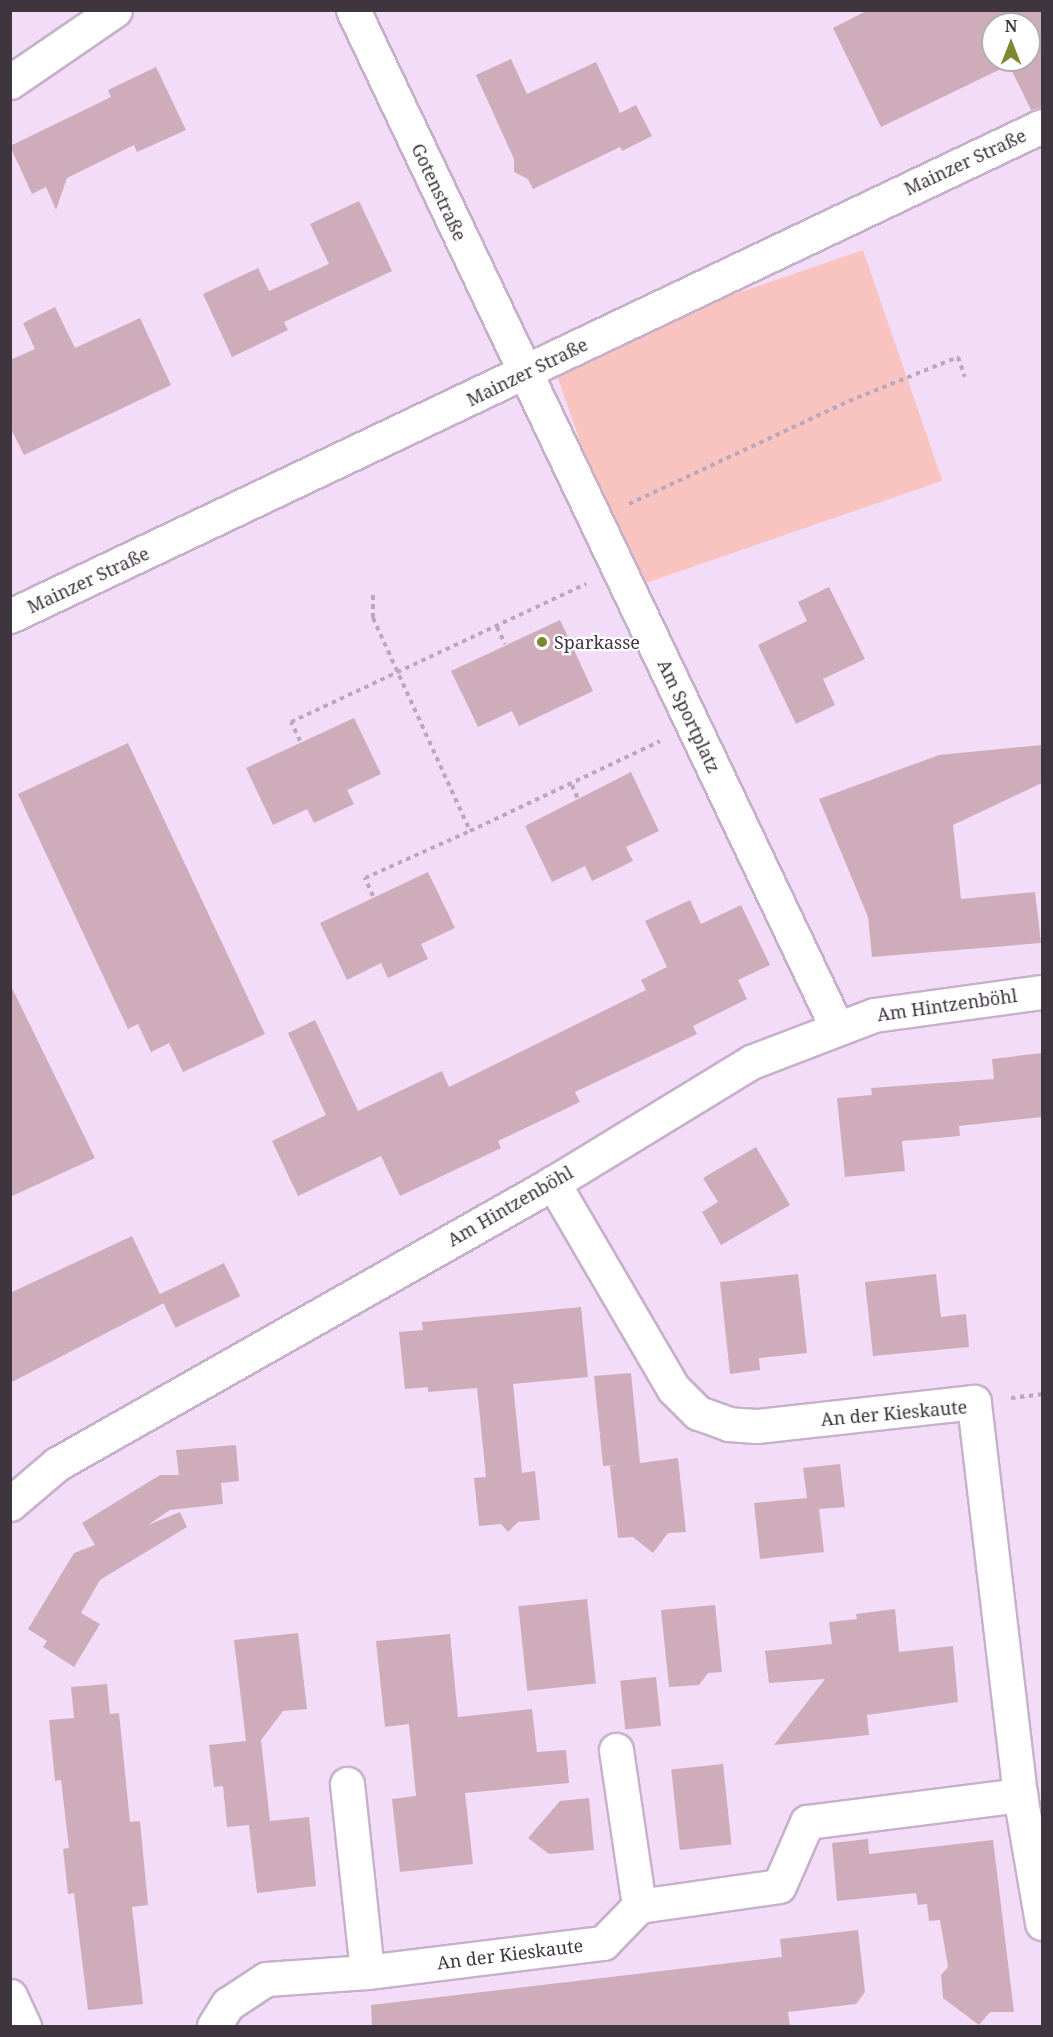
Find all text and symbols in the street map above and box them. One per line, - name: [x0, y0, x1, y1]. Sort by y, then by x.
- north arrow: [981, 12, 1041, 72]
- text: N: [1005, 15, 1017, 37]
- street label: Mainzer Straße: [901, 124, 1029, 200]
- street label: Gotenstraße: [407, 140, 471, 244]
- street label: Mainzer Straße: [463, 333, 591, 411]
- street label: Mainzer Straße: [24, 542, 152, 618]
- place label: Sparkasse: [554, 631, 640, 653]
- marker: Sparkasse: [535, 635, 549, 649]
- street label: Am Sportplatz: [653, 656, 725, 776]
- street label: Am Hintzenböhl: [876, 984, 1018, 1026]
- street label: Am Hintzenböhl: [443, 1161, 577, 1251]
- street label: An der Kieskaute: [820, 1396, 968, 1430]
- street label: An der Kieskaute: [436, 1934, 584, 1974]

